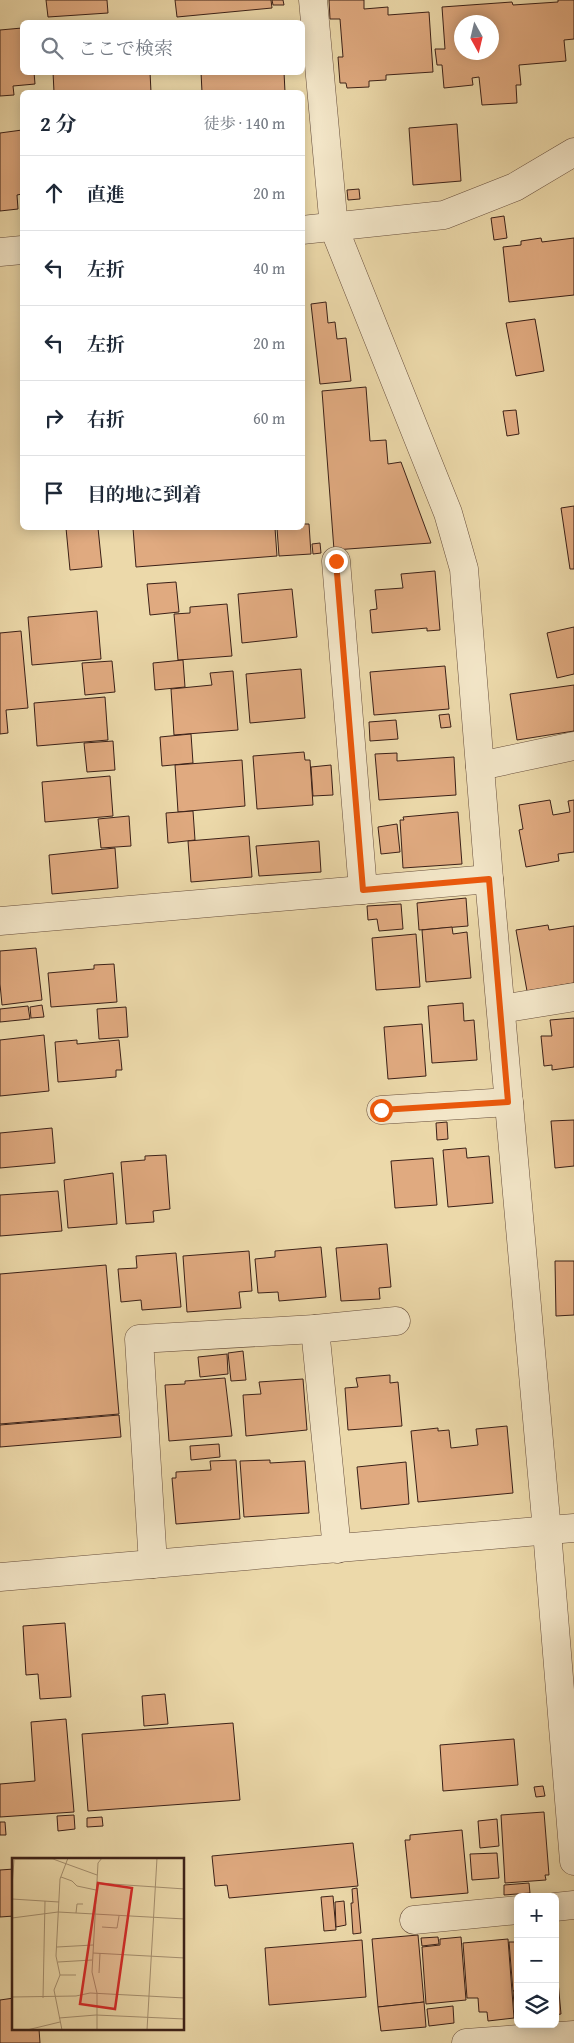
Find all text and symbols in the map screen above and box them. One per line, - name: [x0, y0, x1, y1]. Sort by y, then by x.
- north arrow: [454, 15, 499, 60]
- search box: [20, 20, 305, 75]
- icon: search: [38, 34, 66, 62]
- text: ここで検索: [78, 34, 173, 62]
- text: 2 分: [40, 108, 77, 139]
- text: 徒歩 · 140 m: [204, 111, 285, 135]
- icon: ahead: [40, 179, 68, 207]
- text: 直進: [87, 180, 125, 208]
- text: 20 m: [253, 181, 285, 205]
- icon: left: [40, 254, 68, 282]
- text: 左折: [87, 255, 125, 283]
- text: 40 m: [253, 256, 285, 280]
- icon: left: [40, 329, 68, 357]
- text: 左折: [87, 330, 125, 358]
- text: 20 m: [253, 331, 285, 355]
- icon: right: [40, 404, 68, 432]
- text: 右折: [87, 405, 125, 433]
- text: 60 m: [253, 406, 285, 430]
- icon: arrive: [40, 479, 68, 507]
- text: 目的地に到着: [87, 480, 201, 508]
- route end: [325, 550, 348, 573]
- route start: [370, 1099, 393, 1122]
- inset map: [12, 1858, 185, 2030]
- map controls: [514, 1893, 559, 2028]
- button: +: [514, 1893, 559, 1938]
- button: −: [514, 1938, 559, 1983]
- button: layers: [514, 1983, 559, 2028]

